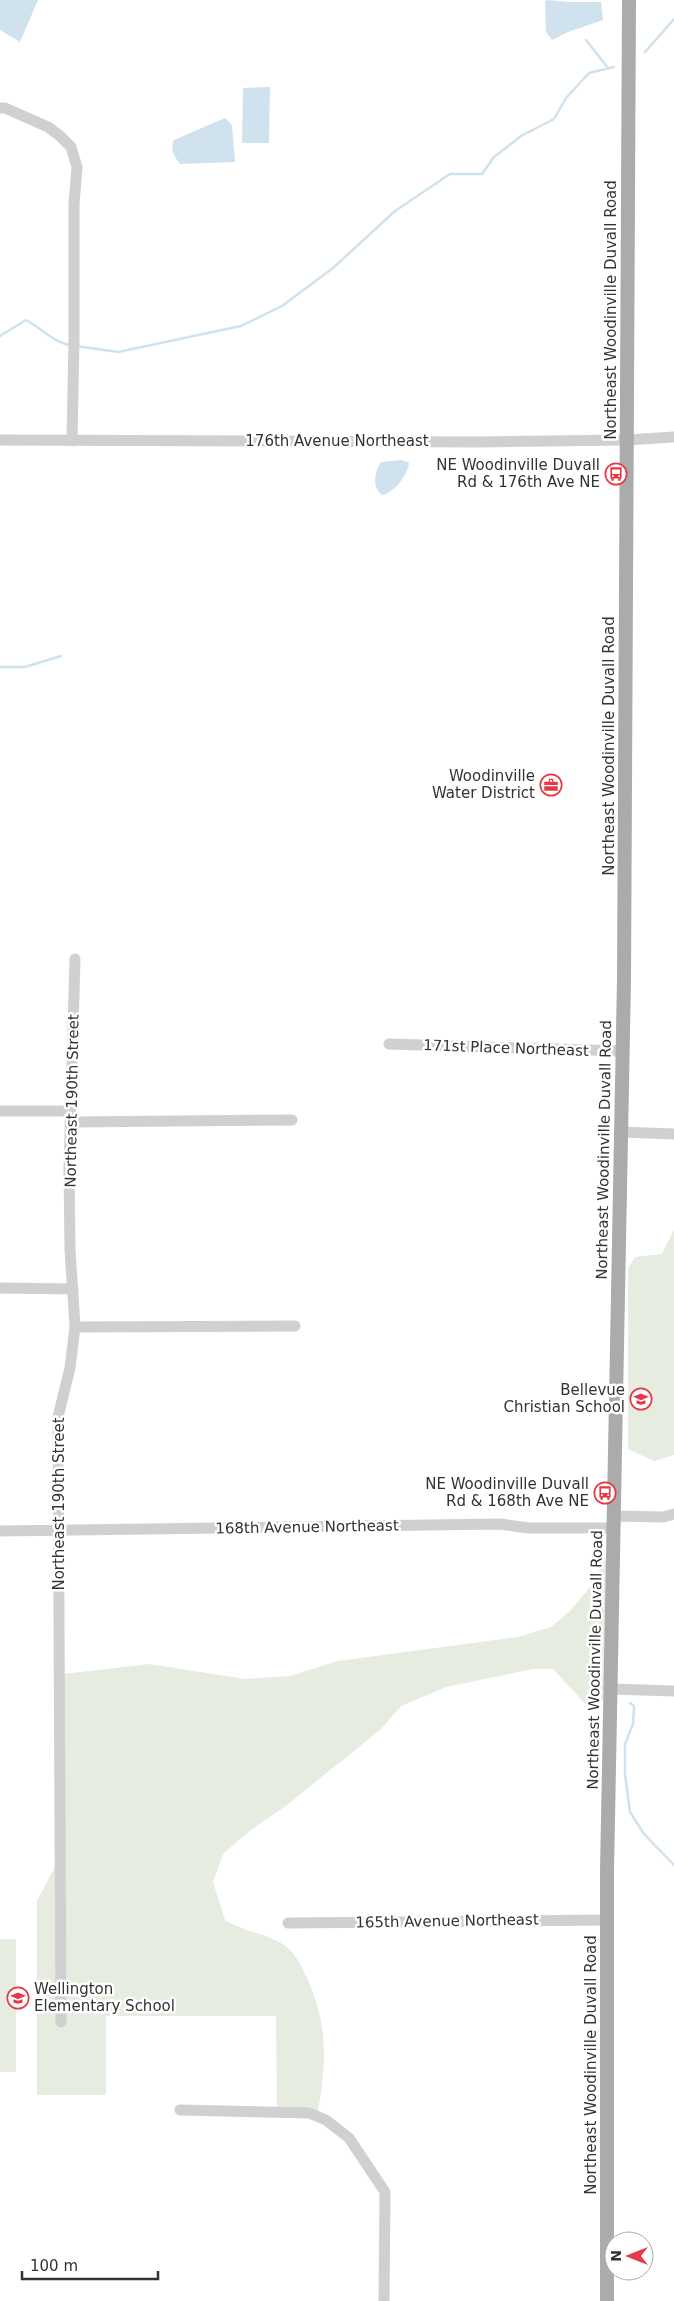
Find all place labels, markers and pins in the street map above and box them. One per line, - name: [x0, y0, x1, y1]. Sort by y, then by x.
- place label: NE Woodinville Duvall Rd & 176th Ave NE: [436, 456, 600, 491]
- bus stop icon: NE Woodinville Duvall Rd & 176th Ave NE: [604, 462, 628, 486]
- place label: Woodinville Water District: [432, 767, 535, 802]
- office icon: Woodinville Water District: [539, 773, 563, 797]
- place label: Bellevue Christian School: [504, 1381, 625, 1416]
- school or university icon: Bellevue Christian School: [629, 1387, 653, 1411]
- place label: NE Woodinville Duvall Rd & 168th Ave NE: [425, 1475, 589, 1510]
- bus stop icon: NE Woodinville Duvall Rd & 168th Ave NE: [593, 1481, 617, 1505]
- place label: Wellington Elementary School: [34, 1980, 175, 2015]
- school or university icon: Wellington Elementary School: [6, 1986, 30, 2010]

